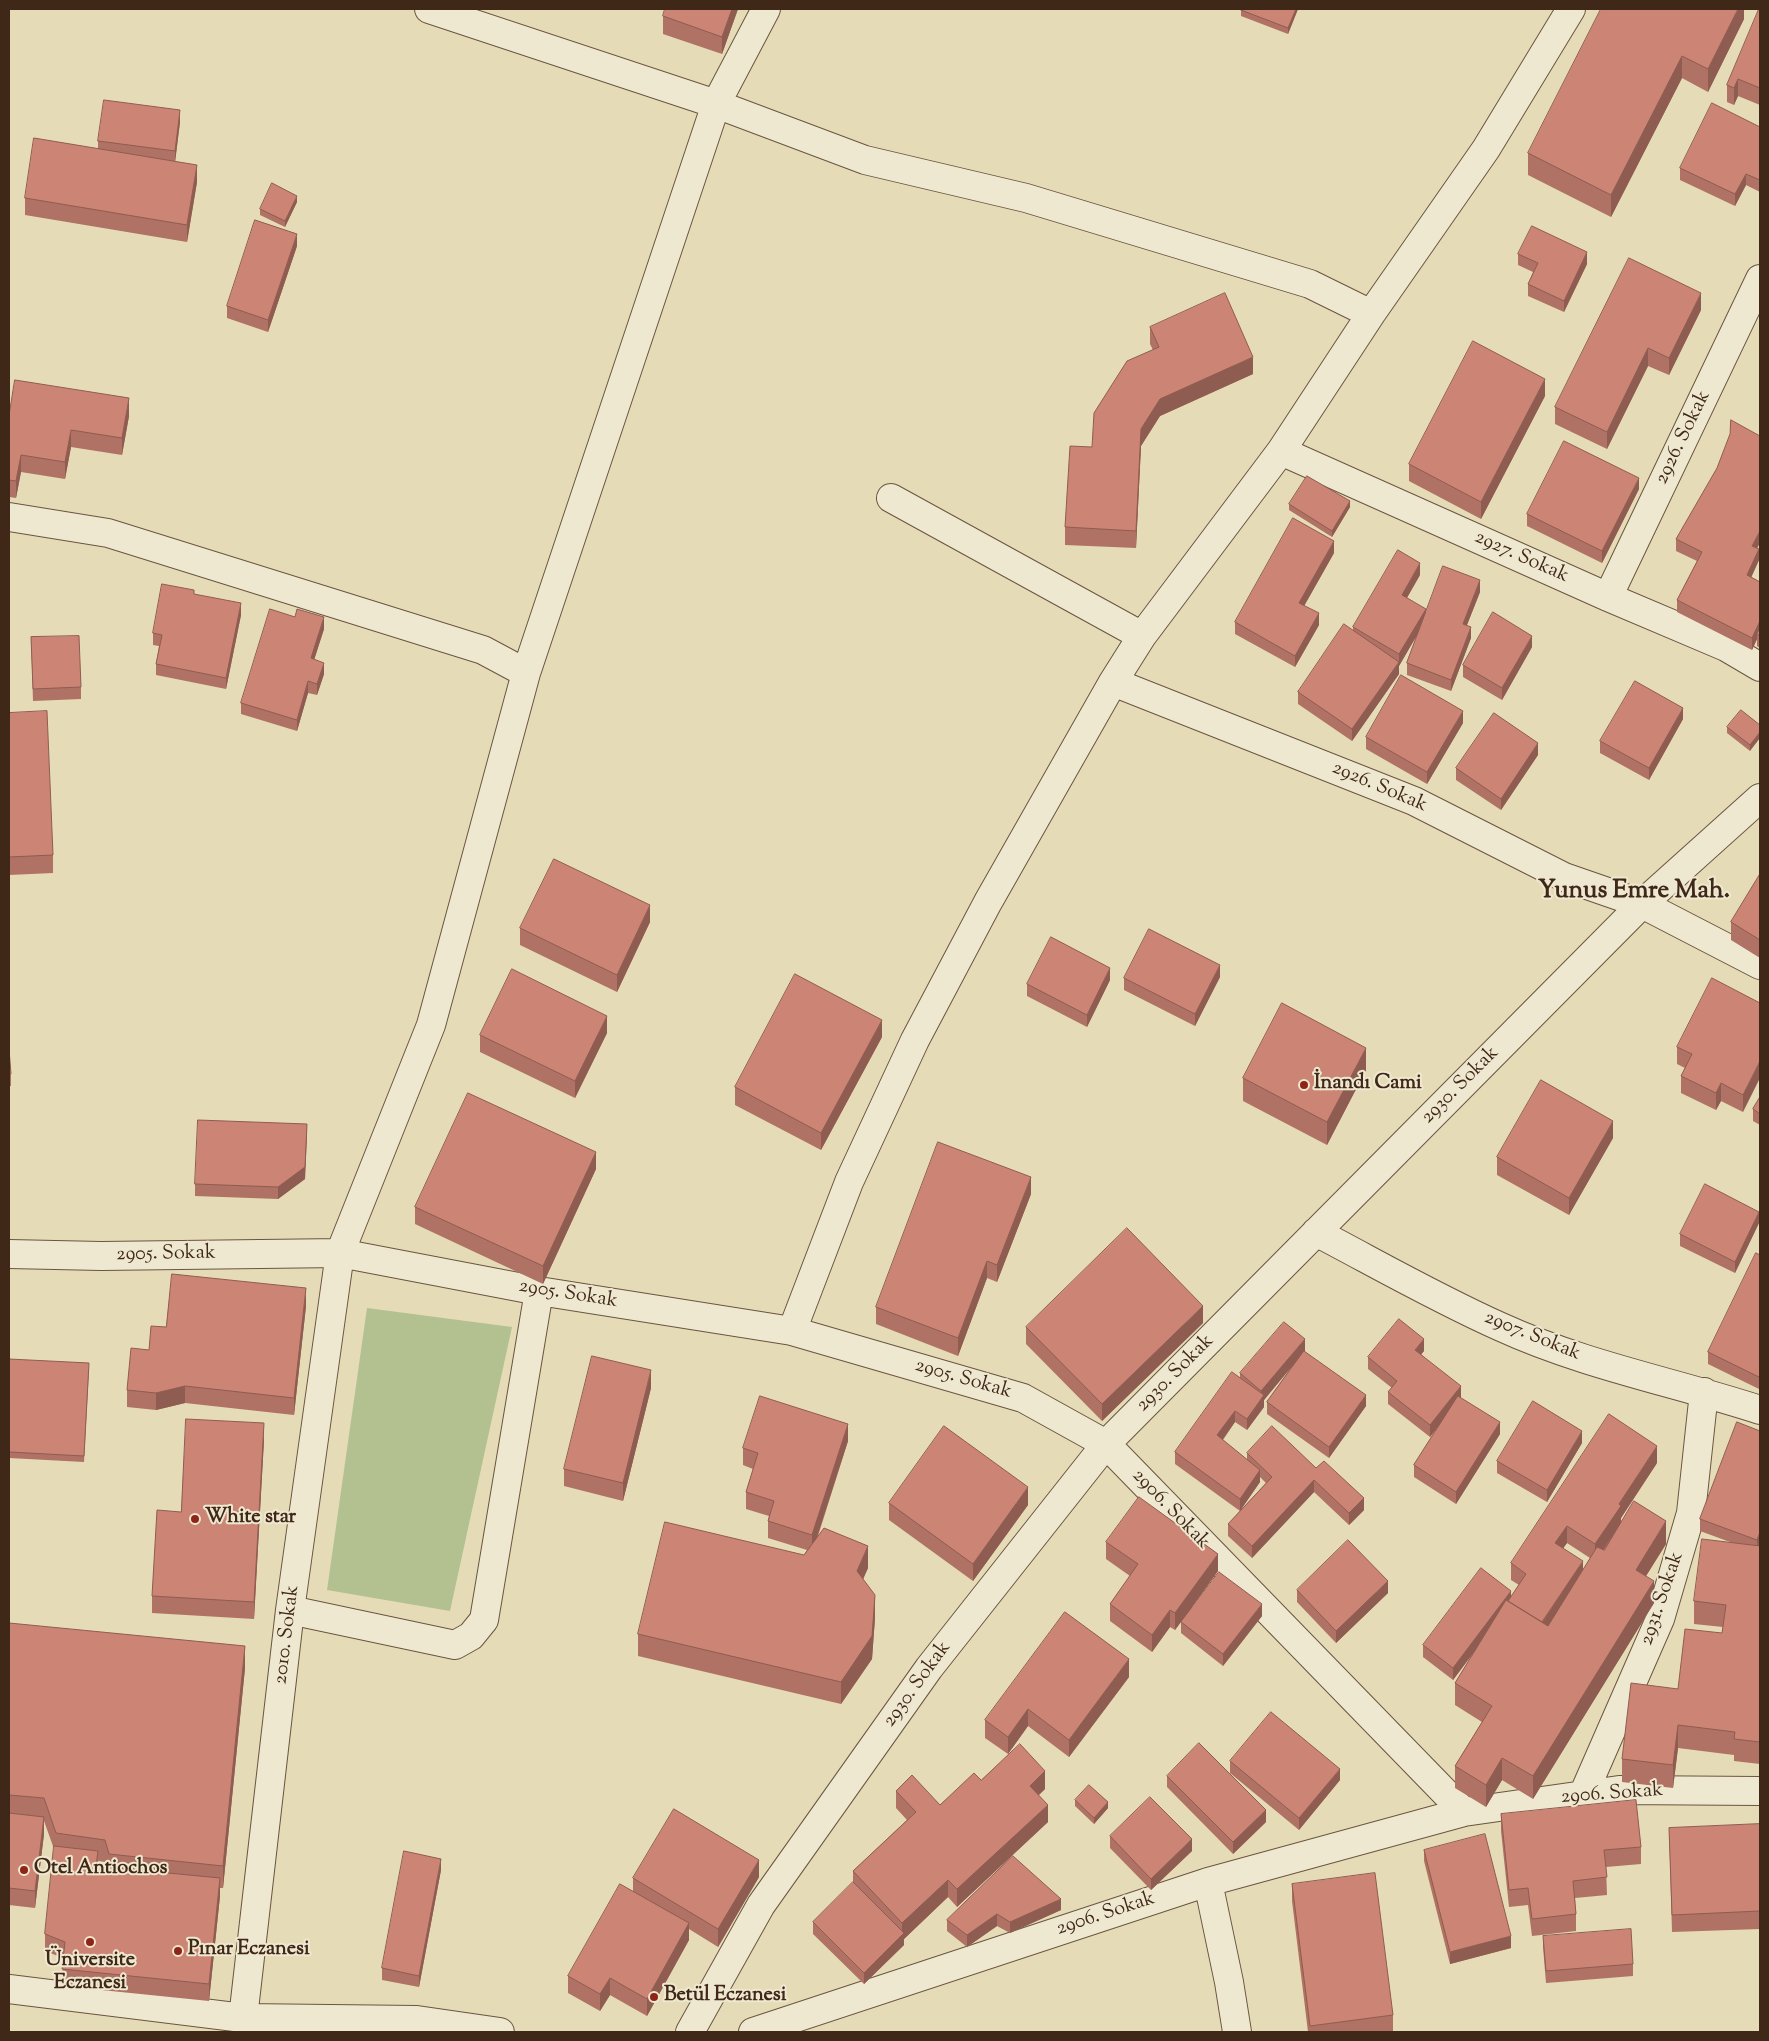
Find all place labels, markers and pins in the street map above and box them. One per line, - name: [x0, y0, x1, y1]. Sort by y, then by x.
- place label: İnandı Cami: [1314, 1073, 1422, 1097]
- marker: İnandı Cami: [1298, 1079, 1310, 1091]
- place label: White star: [205, 1507, 296, 1531]
- marker: White star: [189, 1513, 201, 1525]
- place label: Otel Antiochos: [34, 1858, 167, 1882]
- marker: Otel Antiochos: [18, 1864, 30, 1876]
- marker: Üniversite Eczanesi: [84, 1936, 96, 1948]
- place label: Pınar Eczanesi: [188, 1939, 310, 1963]
- marker: Pınar Eczanesi: [172, 1945, 184, 1957]
- place label: Üniversite Eczanesi: [45, 1950, 135, 1997]
- place label: Betül Eczanesi: [664, 1985, 786, 2009]
- marker: Betül Eczanesi: [648, 1991, 660, 2003]

